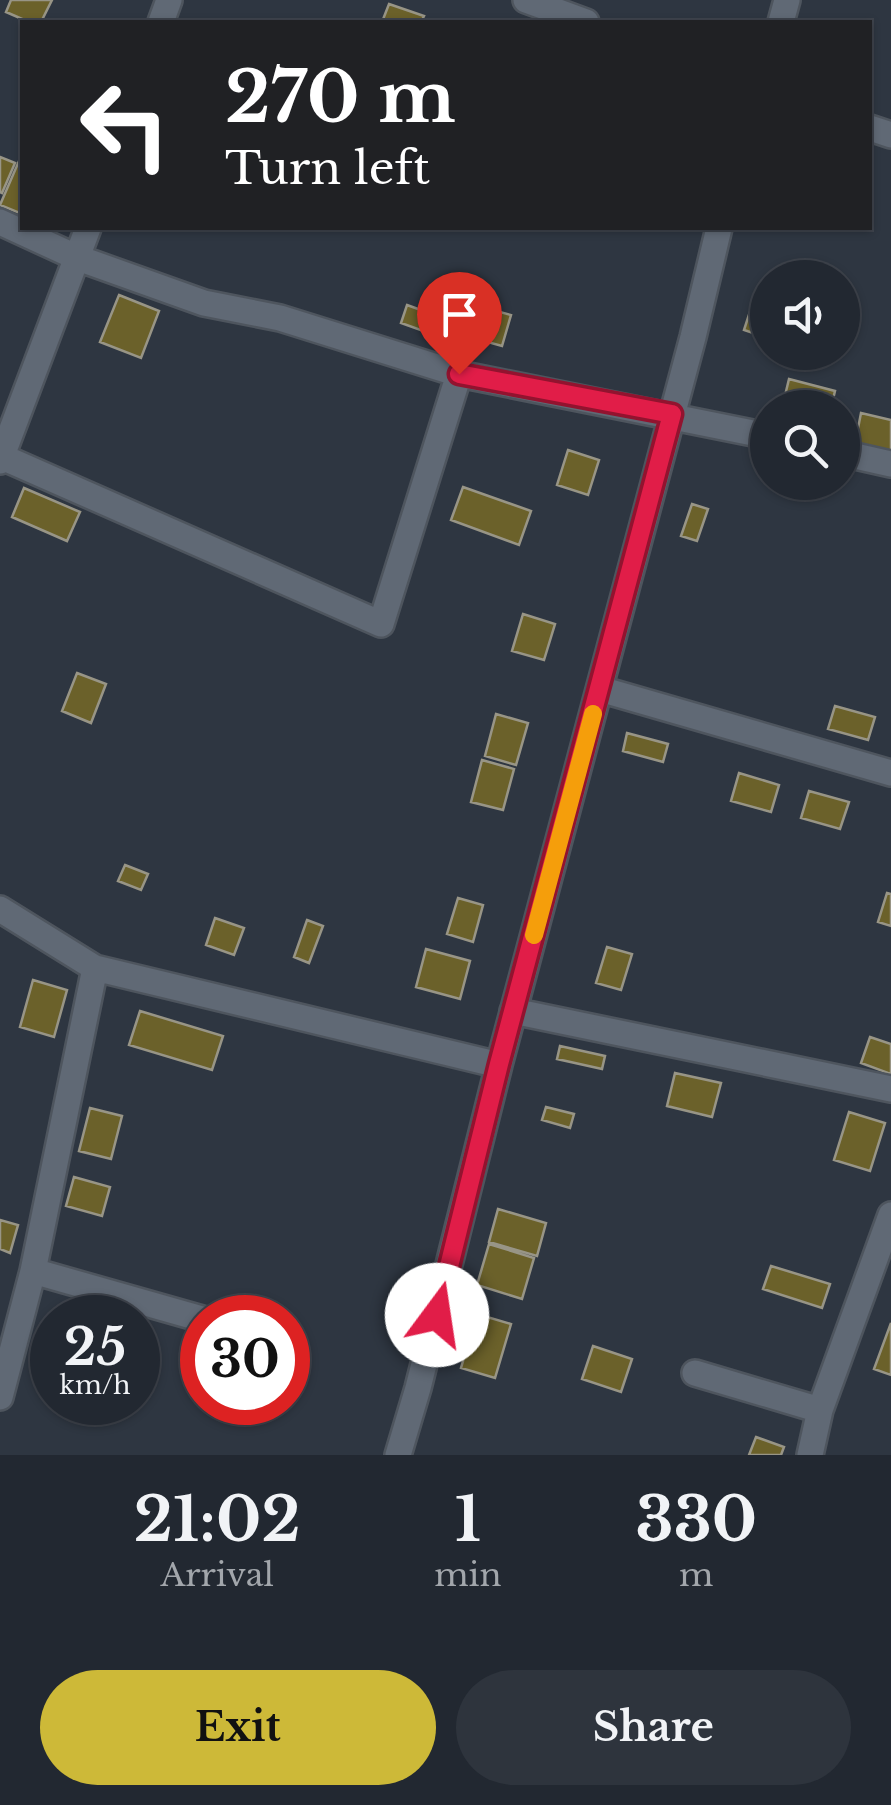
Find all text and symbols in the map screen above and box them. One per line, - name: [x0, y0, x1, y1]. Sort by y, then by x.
- text: 270 m: [225, 54, 456, 141]
- icon: left: [60, 60, 190, 190]
- text: Turn left: [225, 140, 430, 196]
- map controls: [750, 260, 860, 500]
- button: sound: [750, 260, 860, 370]
- pin: [417, 272, 502, 375]
- icon: arrive: [432, 287, 487, 342]
- button: search: [750, 390, 860, 500]
- position arrow: [385, 1263, 489, 1367]
- speed limit sign: 30: [180, 1295, 310, 1425]
- text: 25: [64, 1316, 126, 1379]
- text: km/h: [60, 1370, 130, 1401]
- text: 21:02: [134, 1483, 300, 1557]
- text: 1: [455, 1483, 481, 1557]
- text: 330: [635, 1483, 757, 1557]
- text: Arrival: [160, 1555, 274, 1595]
- text: min: [434, 1555, 502, 1595]
- text: m: [679, 1555, 713, 1595]
- button: Exit: [40, 1670, 436, 1785]
- button: Share: [456, 1670, 851, 1785]

